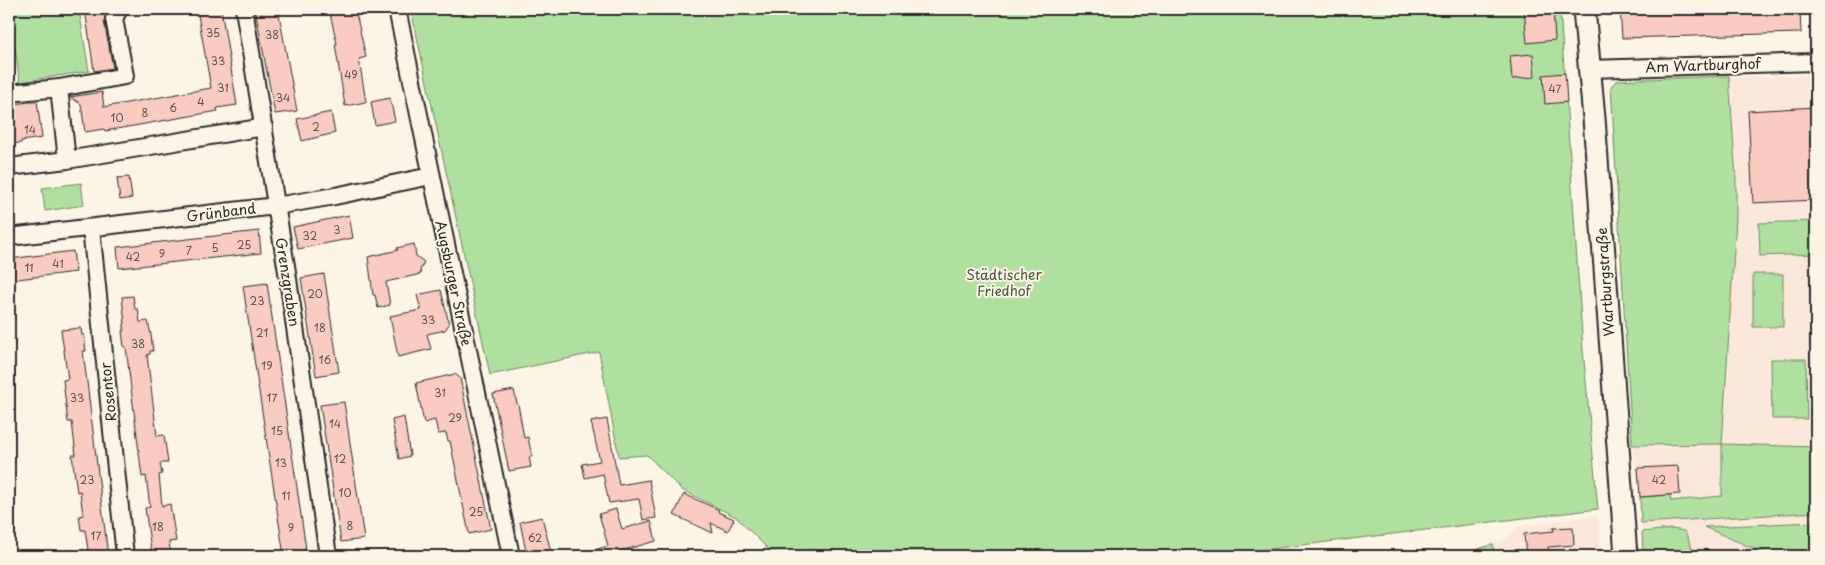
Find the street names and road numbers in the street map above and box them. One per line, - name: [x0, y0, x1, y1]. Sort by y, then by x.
- street label: Am Wartburghof: [1645, 52, 1763, 78]
- street label: Grünband: [185, 197, 257, 227]
- street label: Augsburger Straße: [430, 218, 478, 348]
- street label: Wartburgstraße: [1591, 227, 1619, 337]
- street label: Grenzgraben: [271, 236, 305, 328]
- street label: Rosentor: [94, 361, 122, 423]

